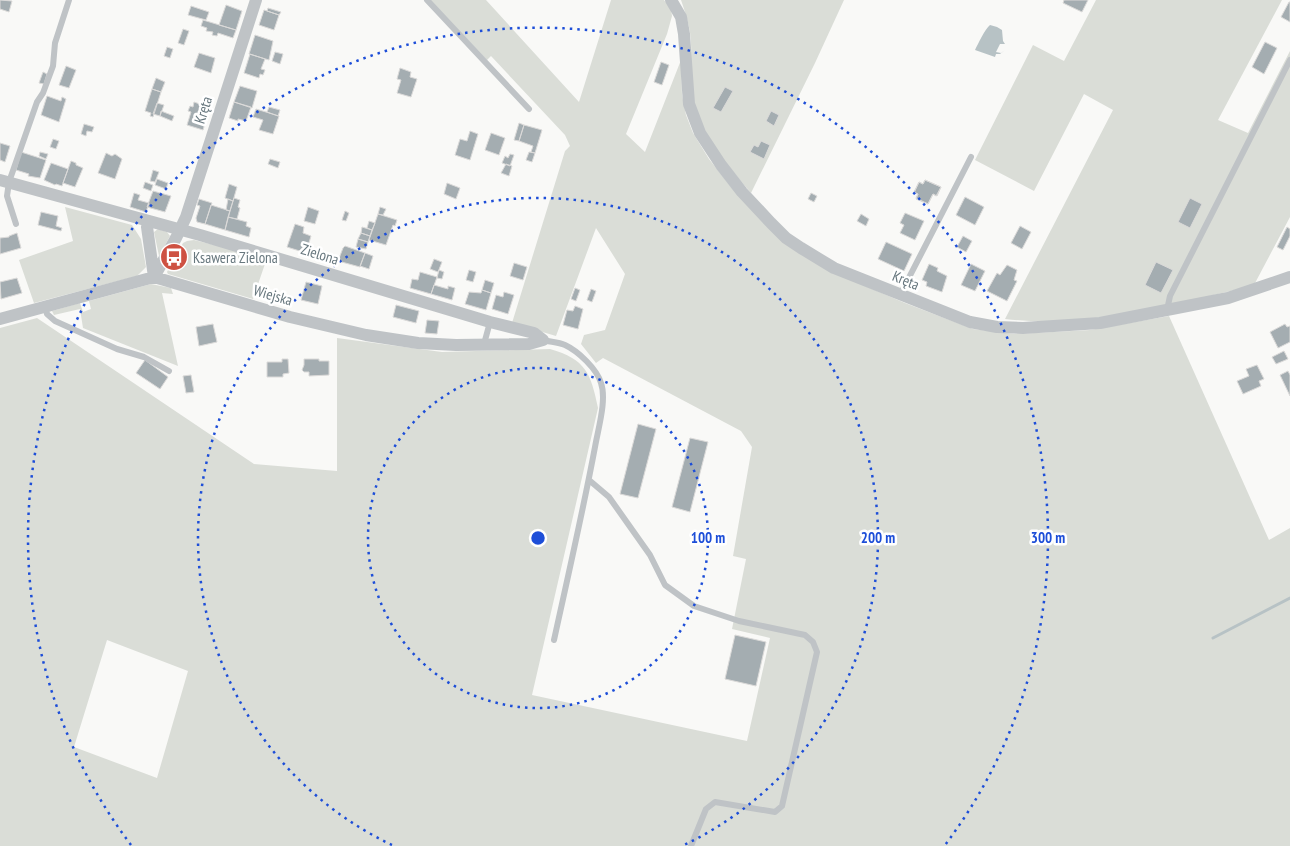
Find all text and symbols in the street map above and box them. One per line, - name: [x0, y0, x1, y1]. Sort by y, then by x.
- street label: Kręta: [190, 94, 216, 126]
- street label: Zielona: [299, 239, 341, 269]
- bus stop icon: Ksawera Zielona: [159, 242, 189, 272]
- place label: Ksawera Zielona: [193, 248, 278, 267]
- street label: Kręta: [890, 266, 922, 294]
- street label: Wiejska: [251, 280, 295, 310]
- text: 100 m: [691, 528, 725, 547]
- text: 200 m: [861, 528, 895, 547]
- text: 300 m: [1031, 528, 1065, 547]
- centre of rings: [529, 529, 547, 547]

